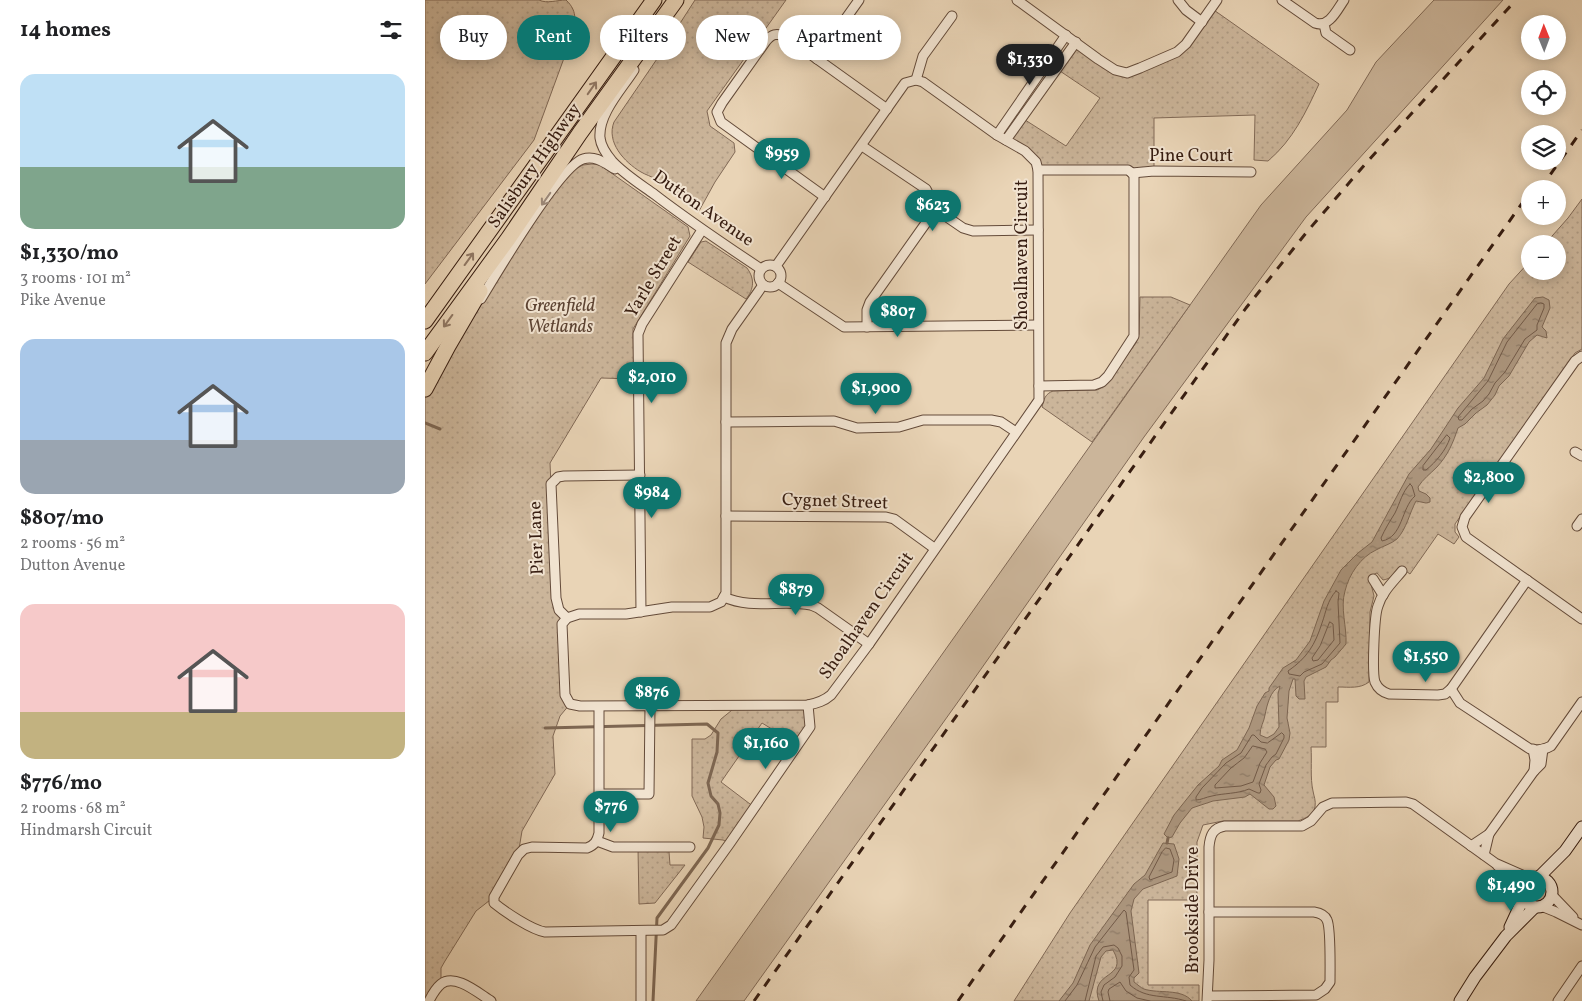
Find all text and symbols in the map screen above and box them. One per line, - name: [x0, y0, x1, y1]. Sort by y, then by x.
- chip: Buy: [440, 15, 507, 60]
- chip: Rent: [517, 15, 590, 60]
- chip: Filters: [600, 15, 686, 60]
- chip: New: [696, 15, 768, 60]
- chip: Apartment: [778, 15, 901, 60]
- north arrow: [1521, 15, 1566, 60]
- map controls: [1521, 15, 1566, 280]
- text: 14 homes: [20, 16, 111, 45]
- icon: filters: [377, 16, 405, 44]
- pin: $1,330: [989, 44, 1071, 86]
- text: $1,330: [1007, 49, 1053, 71]
- button: locate: [1521, 70, 1566, 115]
- one-way arrow: [586, 82, 597, 95]
- street label: Salisbury Highway: [482, 98, 588, 234]
- icon: home: [168, 106, 258, 196]
- button: layers: [1521, 125, 1566, 170]
- pin: $959: [752, 138, 812, 180]
- text: $959: [765, 143, 799, 165]
- street label: Pine Court: [1149, 144, 1233, 169]
- street label: Dutton Avenue: [647, 165, 759, 253]
- street label: Shoalhaven Circuit: [1010, 180, 1035, 330]
- button: +: [1521, 180, 1566, 225]
- pin: $623: [903, 190, 963, 232]
- one-way arrow: [541, 192, 551, 206]
- text: $623: [916, 195, 950, 217]
- street label: Yarle Street: [620, 231, 688, 323]
- button: −: [1521, 235, 1566, 280]
- text: $1,330/mo: [20, 239, 119, 268]
- one-way arrow: [464, 253, 475, 266]
- text: 3 rooms · 101 m²: [20, 268, 131, 290]
- text: Pike Avenue: [20, 290, 106, 312]
- park label: Greenfield Wetlands: [525, 294, 596, 340]
- pin: $807: [868, 296, 928, 338]
- text: $807: [880, 301, 916, 323]
- one-way arrow: [443, 314, 453, 328]
- pin: $2,010: [611, 362, 693, 404]
- text: $2,010: [628, 367, 676, 389]
- icon: home: [168, 371, 258, 461]
- pin: $1,900: [835, 372, 917, 415]
- text: $1,900: [852, 378, 900, 400]
- pin: $2,800: [1448, 462, 1530, 504]
- text: $2,800: [1464, 467, 1514, 489]
- pin: $984: [622, 476, 682, 519]
- text: $984: [634, 482, 670, 504]
- street label: Cygnet Street: [781, 488, 889, 516]
- street label: Pier Lane: [523, 501, 551, 575]
- text: $807/mo: [20, 504, 104, 533]
- text: 2 rooms · 56 m²: [20, 533, 125, 555]
- street label: Shoalhaven Circuit: [814, 547, 920, 685]
- text: Dutton Avenue: [20, 555, 125, 577]
- pin: $879: [766, 574, 826, 616]
- text: $879: [779, 579, 813, 601]
- icon: home: [168, 636, 258, 726]
- pin: $1,550: [1385, 640, 1467, 683]
- text: $1,550: [1404, 646, 1448, 668]
- pin: $876: [622, 676, 682, 719]
- text: $876: [635, 682, 669, 704]
- pin: $1,160: [725, 728, 807, 770]
- text: $1,160: [743, 733, 789, 755]
- text: $776/mo: [20, 769, 102, 798]
- pin: $776: [581, 790, 641, 833]
- text: $776: [595, 796, 627, 818]
- text: 2 rooms · 68 m²: [20, 798, 126, 820]
- text: Hindmarsh Circuit: [20, 820, 152, 842]
- street label: Brookside Drive: [1181, 847, 1206, 973]
- pin: $1,490: [1470, 870, 1552, 912]
- text: $1,490: [1487, 875, 1535, 897]

